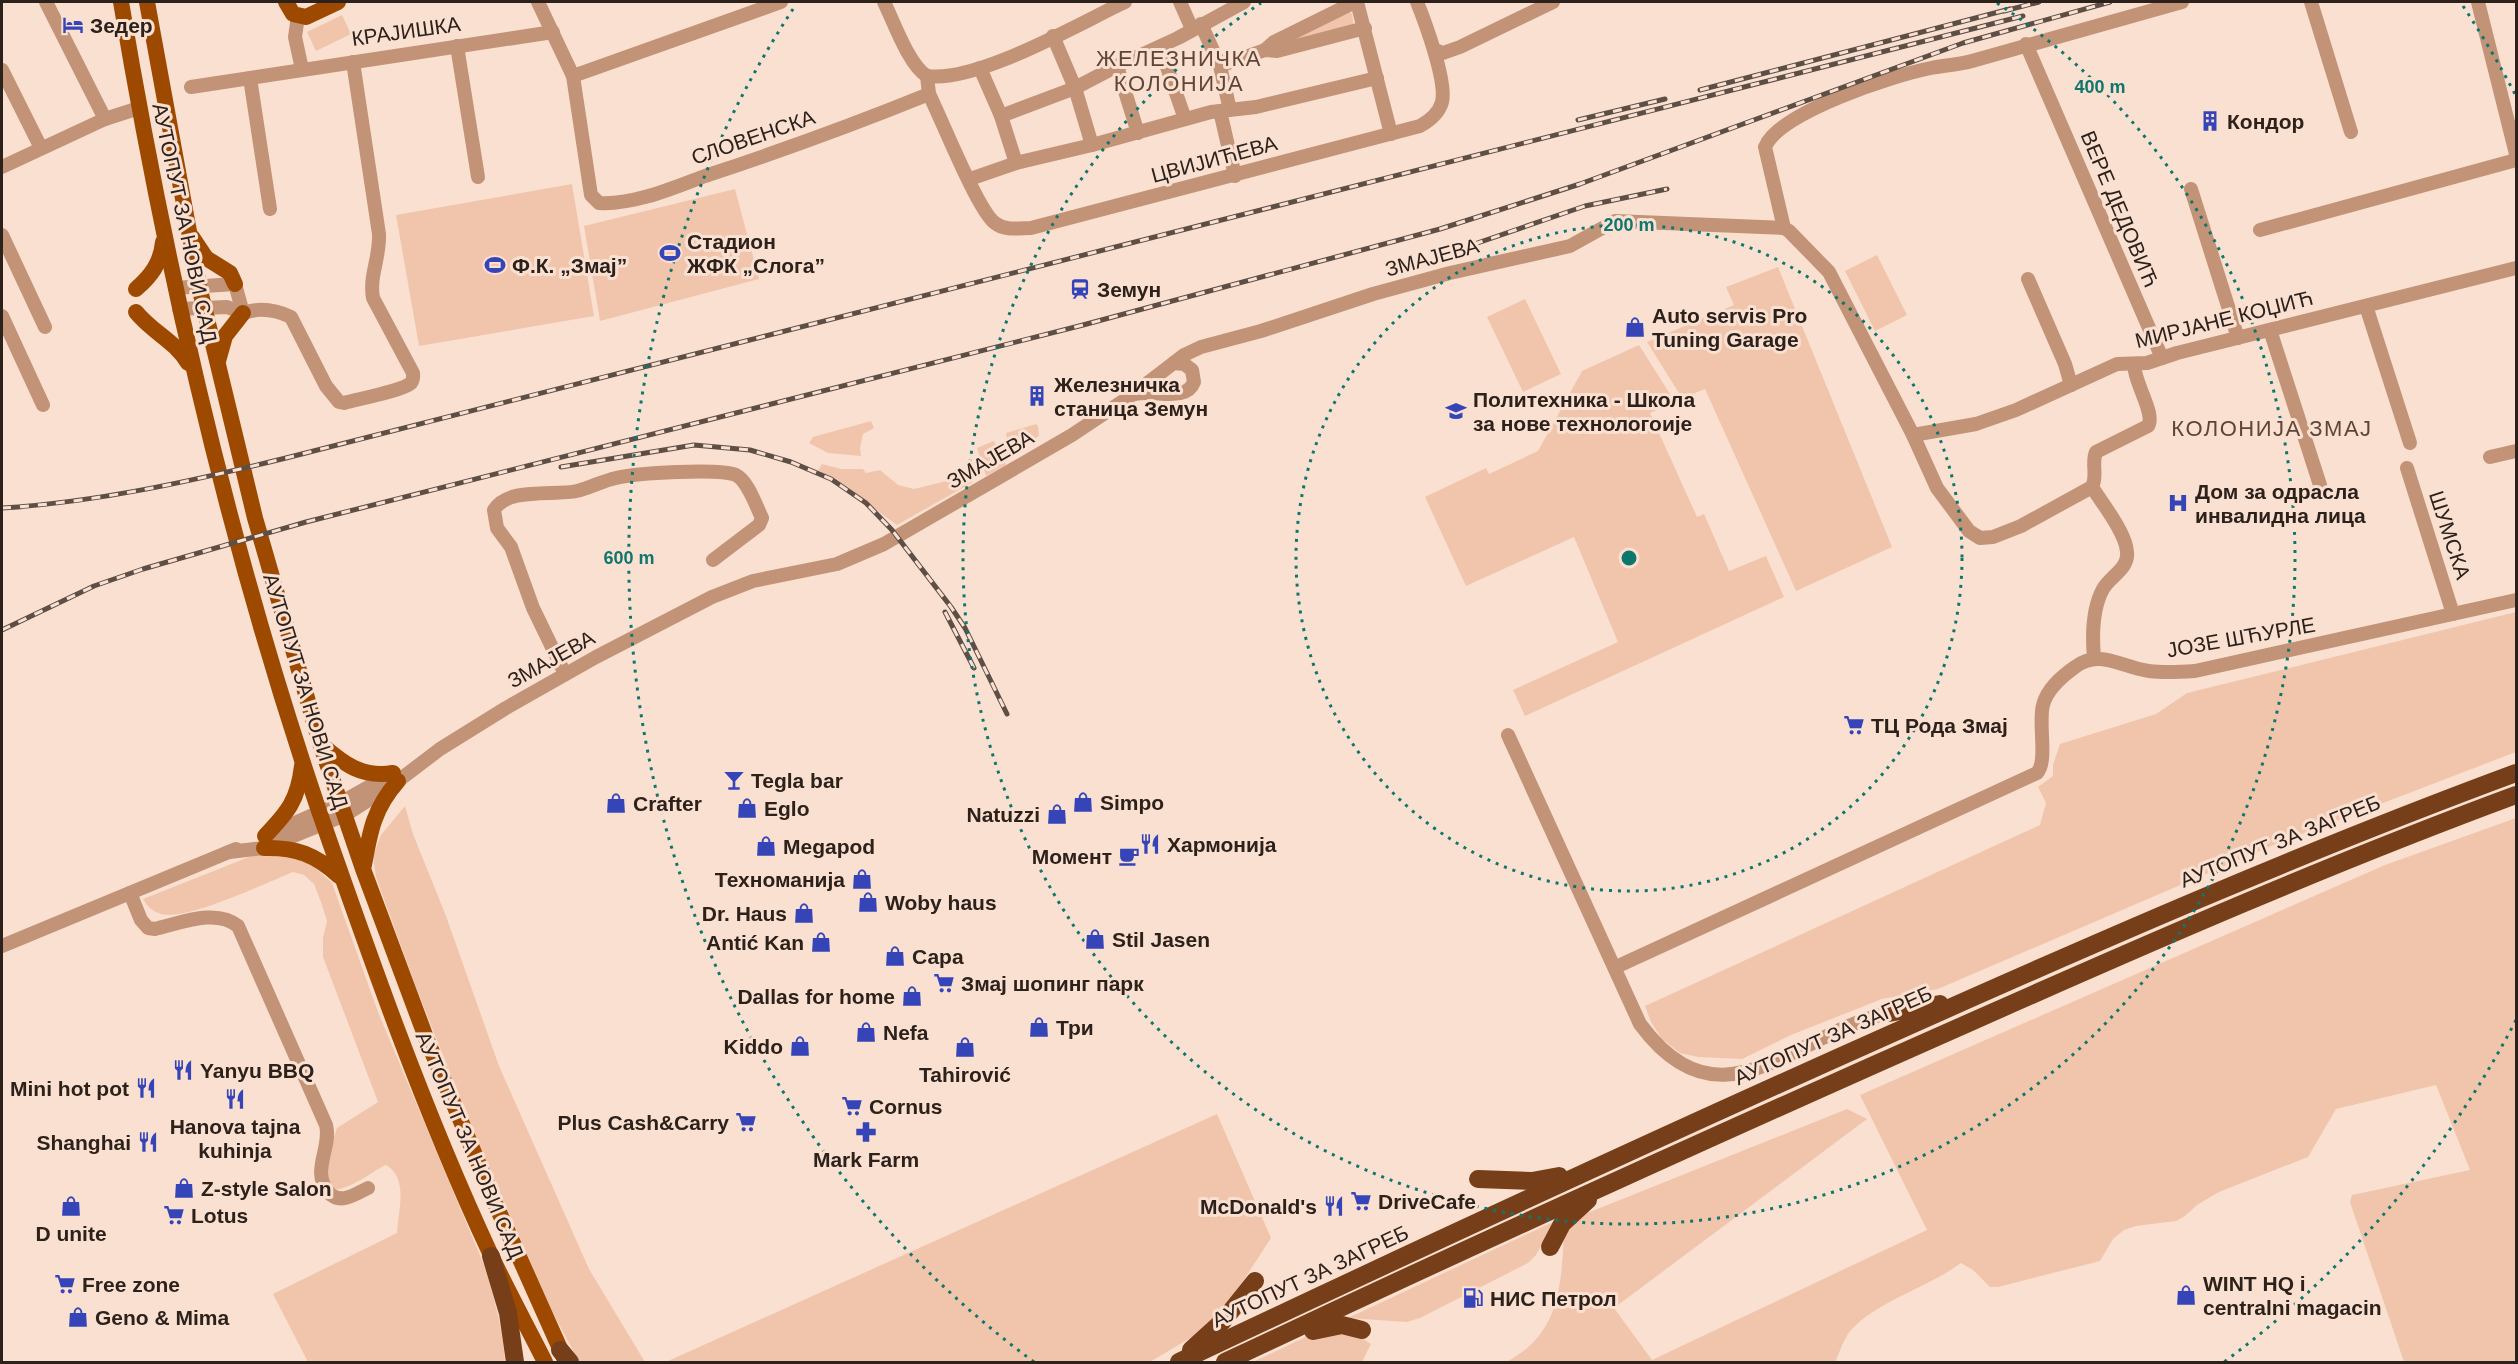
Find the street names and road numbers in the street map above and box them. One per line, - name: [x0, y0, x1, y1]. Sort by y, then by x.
- street label: КРАЈИШКА: [350, 12, 462, 50]
- street label: АУТОПУТ ЗА НОВИ САД: [148, 101, 222, 345]
- street label: СЛОВЕНСКА: [688, 105, 818, 169]
- street label: ВЕРЕ ДЕДОВИЋ: [2077, 127, 2163, 291]
- street label: ЦВИЈИЋЕВА: [1148, 131, 1280, 187]
- street label: ЗМАЈЕВА: [1383, 233, 1481, 281]
- street label: МИРЈАНЕ КОЏИЋ: [2133, 286, 2315, 352]
- street label: ЗМАЈЕВА: [943, 425, 1037, 493]
- street label: ШУМСКА: [2425, 488, 2475, 582]
- street label: АУТОПУТ ЗА НОВИ САД: [259, 571, 353, 811]
- street label: ЈОЗЕ ШЋУРЛЕ: [2165, 613, 2317, 661]
- street label: ЗМАЈЕВА: [503, 626, 599, 692]
- street label: АУТОПУТ ЗА ЗАГРЕБ: [2176, 790, 2384, 892]
- street label: АУТОПУТ ЗА ЗАГРЕБ: [1731, 981, 1935, 1089]
- street label: АУТОПУТ ЗА НОВИ САД: [412, 1028, 528, 1262]
- street label: АУТОПУТ ЗА ЗАГРЕБ: [1208, 1220, 1412, 1332]

